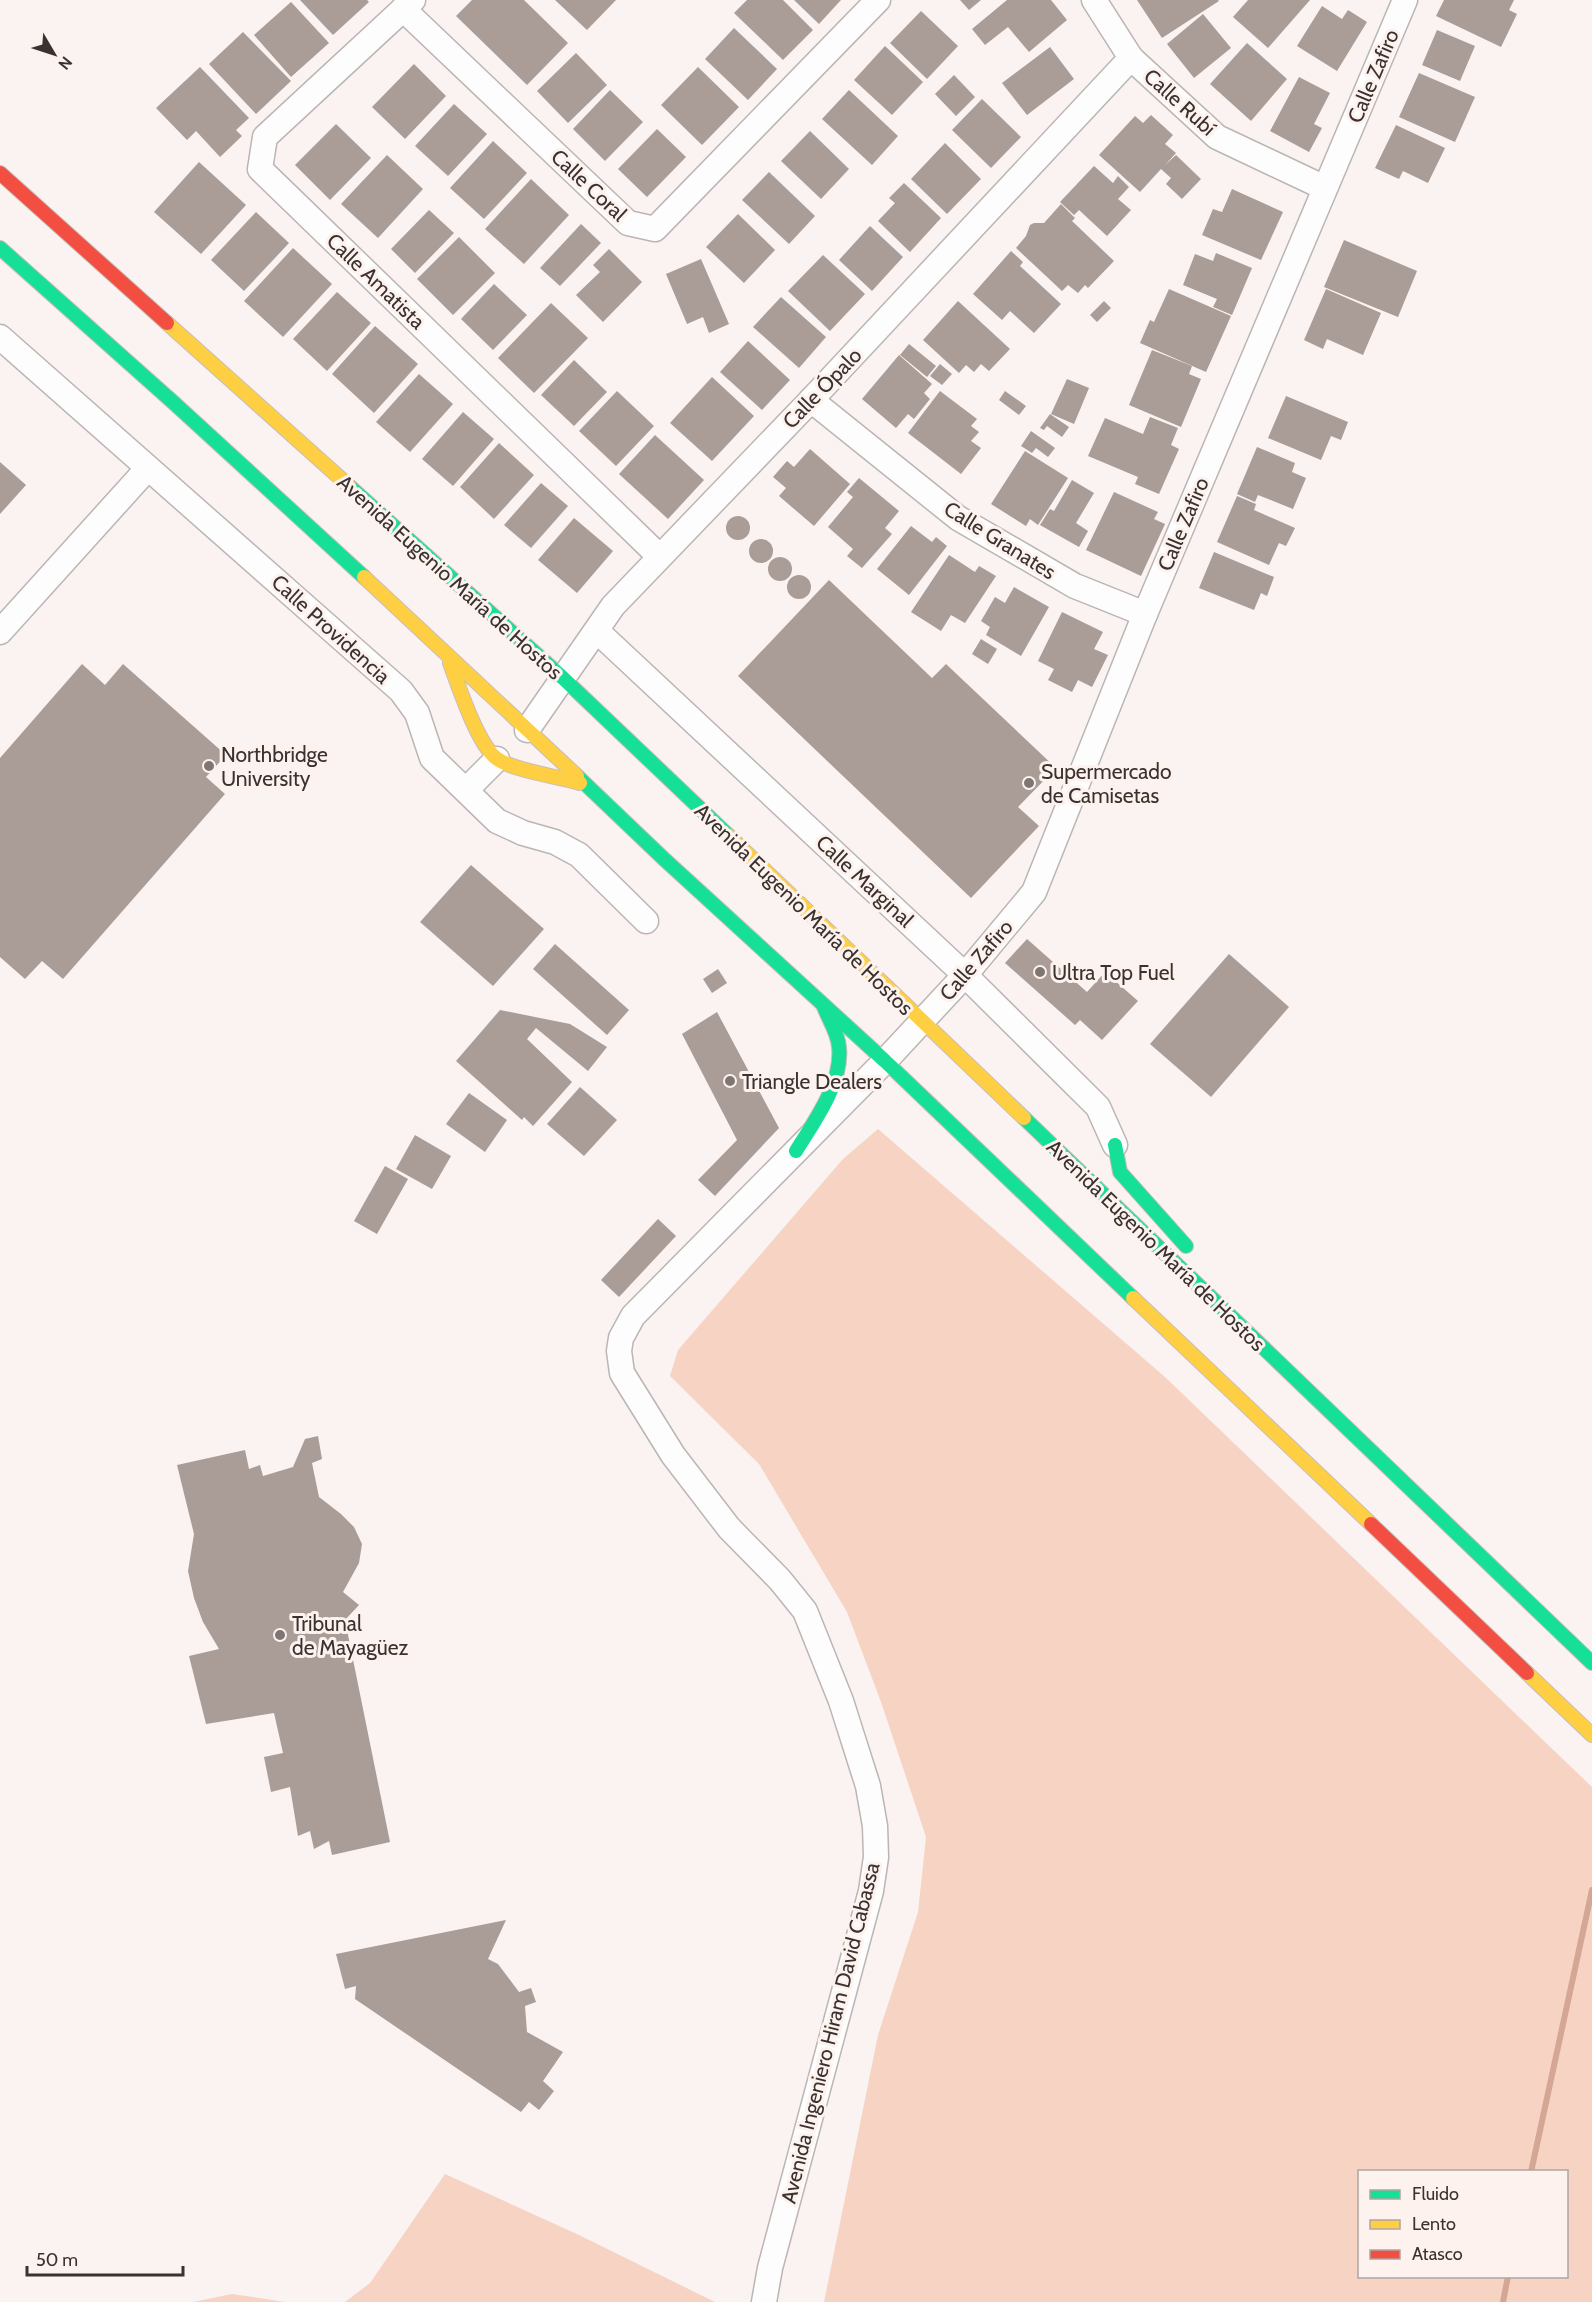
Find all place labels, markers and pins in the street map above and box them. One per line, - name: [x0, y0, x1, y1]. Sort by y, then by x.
- place label: Northbridge University: [221, 742, 328, 791]
- marker: Northbridge University: [202, 759, 216, 773]
- place label: Supermercado de Camisetas: [1041, 759, 1172, 808]
- marker: Supermercado de Camisetas: [1022, 776, 1036, 790]
- place label: Ultra Top Fuel: [1052, 960, 1175, 985]
- marker: Ultra Top Fuel: [1033, 965, 1047, 979]
- place label: Triangle Dealers: [742, 1069, 882, 1094]
- marker: Triangle Dealers: [723, 1074, 737, 1088]
- place label: Tribunal de Mayagüez: [292, 1611, 408, 1660]
- marker: Tribunal de Mayagüez: [273, 1628, 287, 1642]

